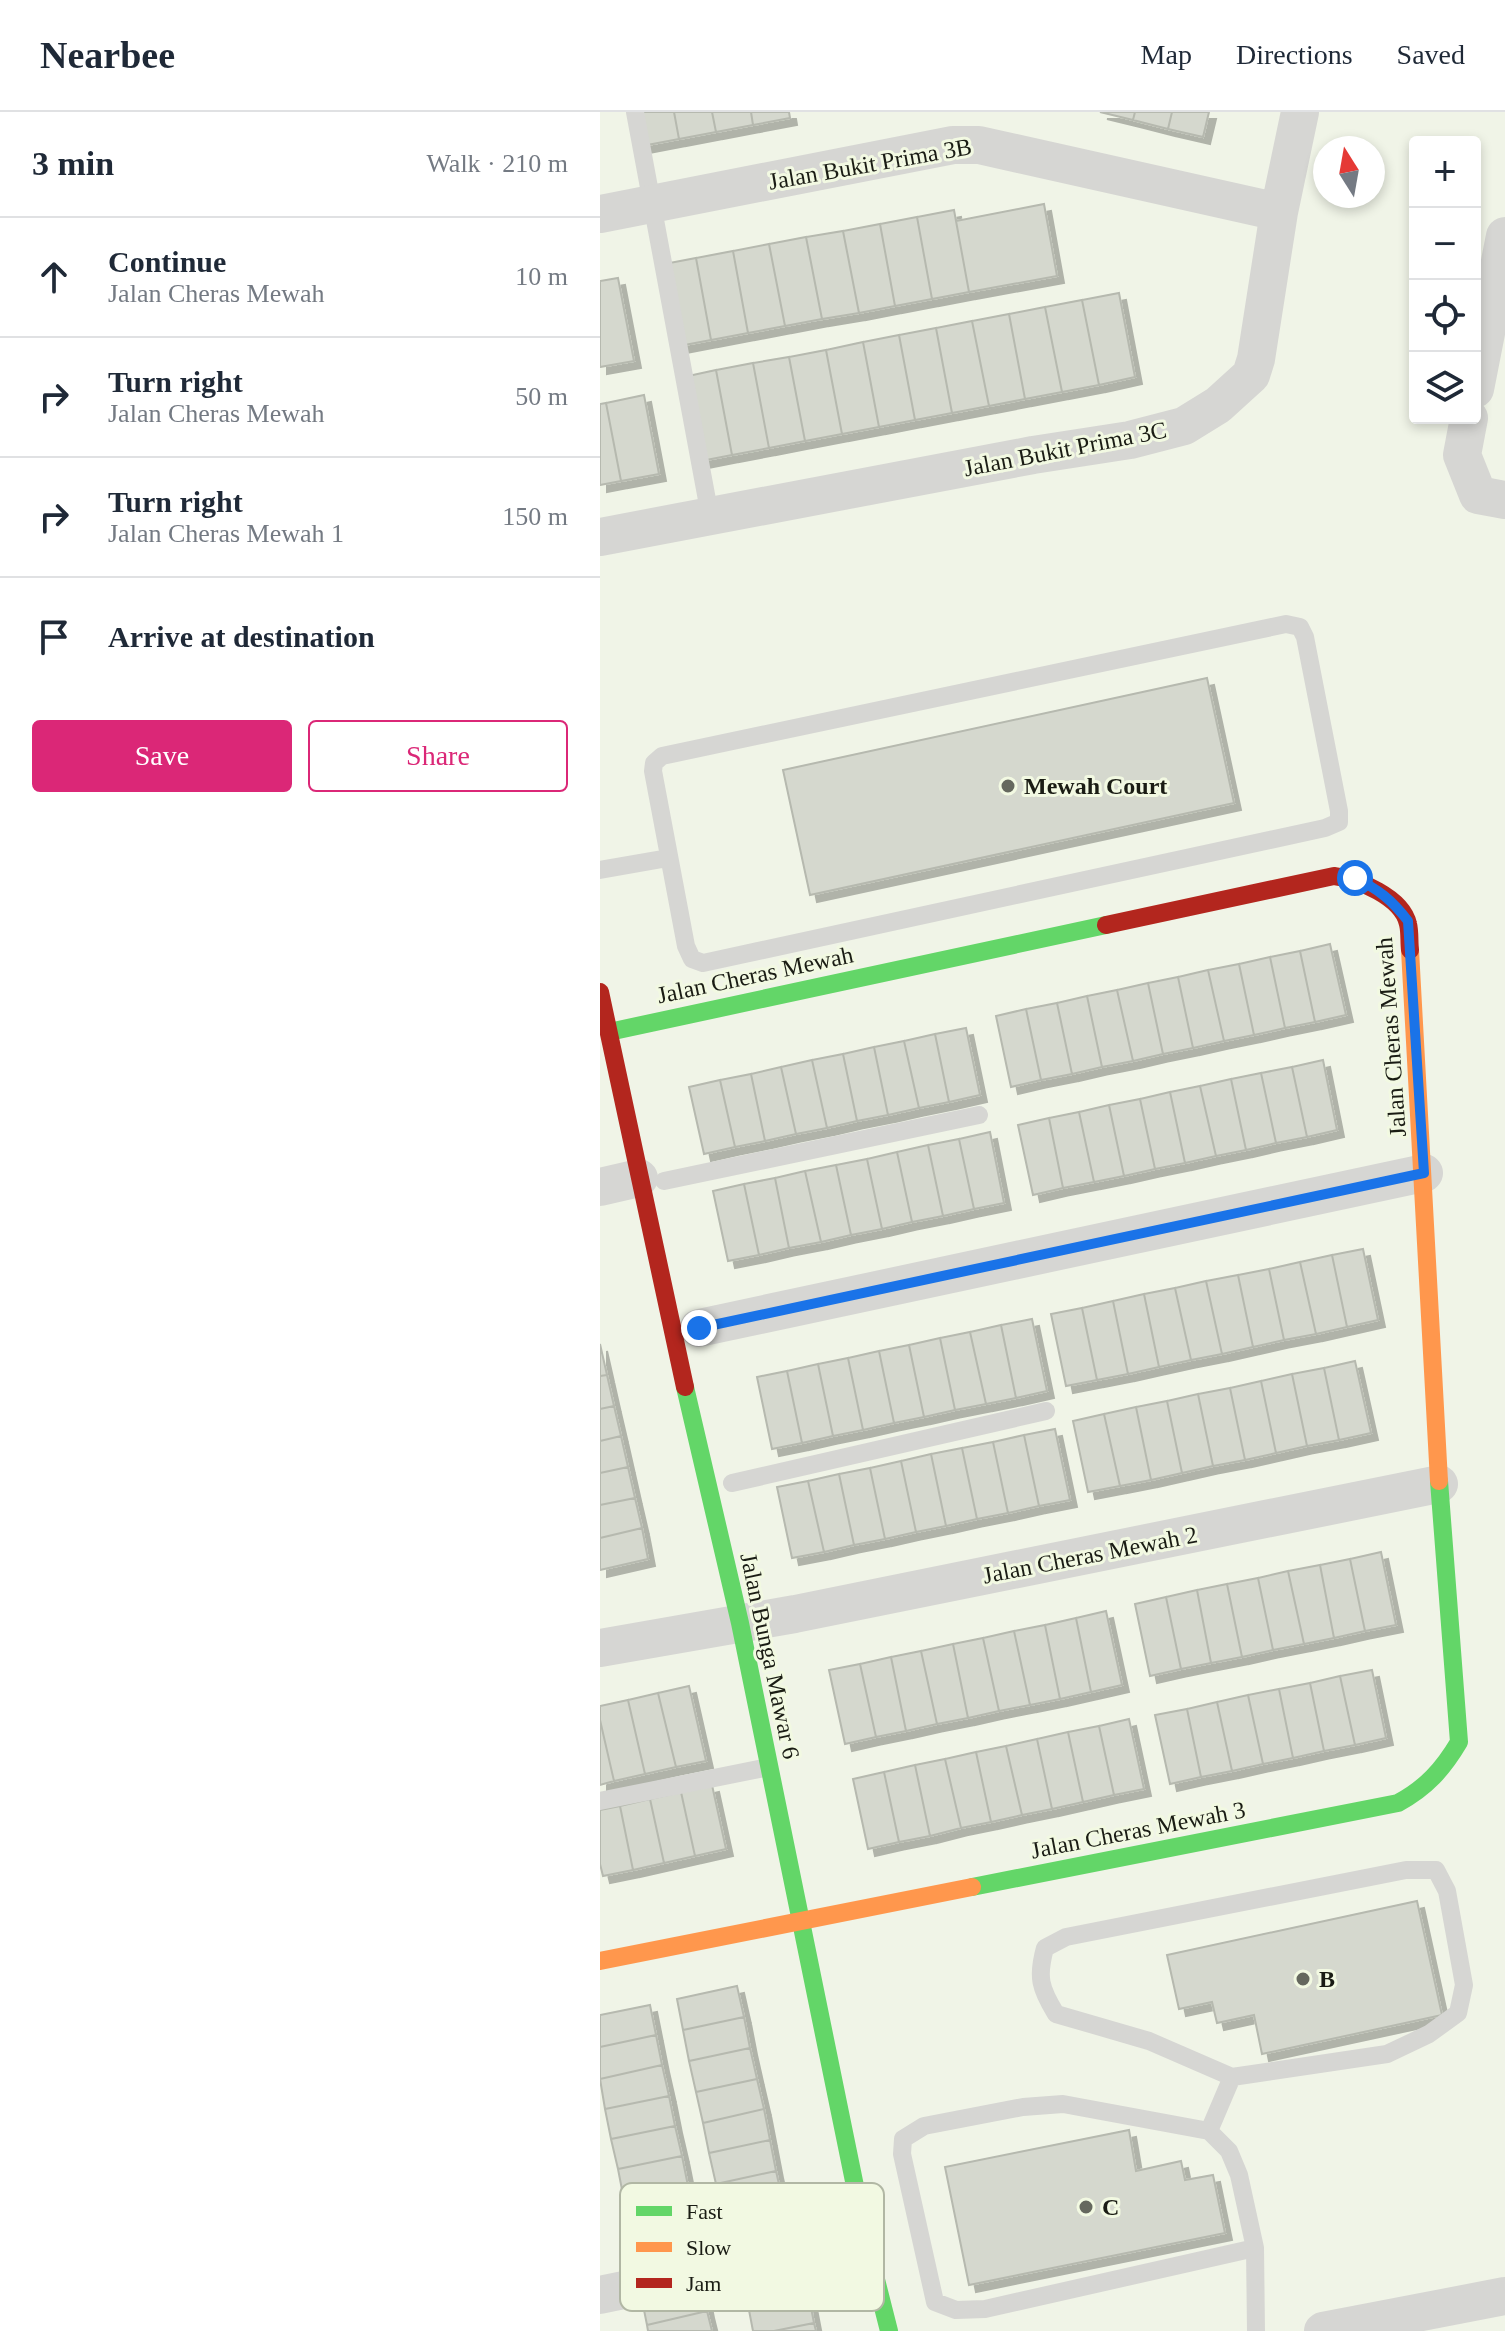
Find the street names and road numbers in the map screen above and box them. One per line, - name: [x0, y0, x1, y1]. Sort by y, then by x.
- street label: Jalan Bukit Prima 3B: [766, 133, 974, 195]
- street label: Jalan Bukit Prima 3C: [961, 417, 1169, 481]
- street label: Jalan Cheras Mewah: [1371, 936, 1411, 1138]
- street label: Jalan Cheras Mewah: [655, 941, 855, 1009]
- street label: Jalan Cheras Mewah 2: [981, 1521, 1199, 1589]
- street label: Jalan Bunga Mawar 6: [735, 1551, 805, 1761]
- street label: Jalan Cheras Mewah 3: [1029, 1796, 1247, 1864]

